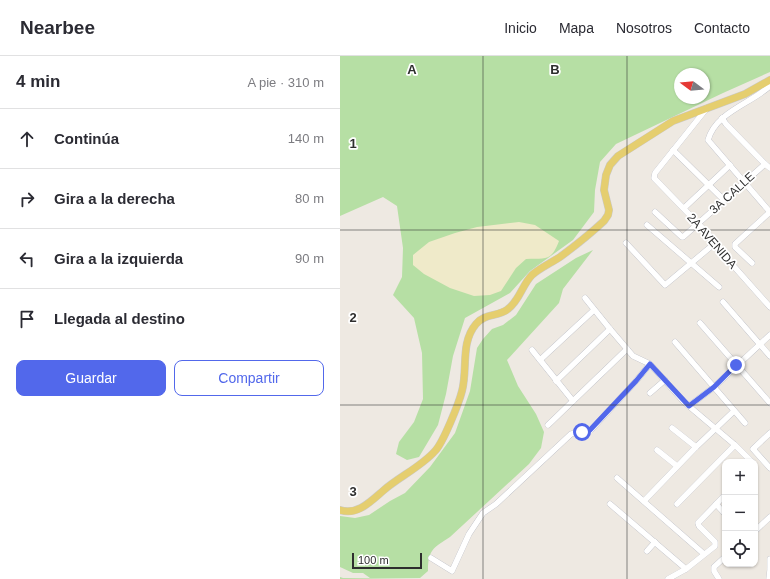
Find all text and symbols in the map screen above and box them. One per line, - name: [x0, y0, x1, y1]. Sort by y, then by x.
- text: Nearbee: [20, 17, 95, 38]
- text: Inicio: [504, 20, 537, 36]
- text: Mapa: [559, 20, 594, 36]
- text: Nosotros: [616, 20, 672, 36]
- text: Contacto: [694, 20, 750, 36]
- text: A: [407, 62, 417, 77]
- text: B: [550, 62, 560, 77]
- north arrow: [674, 68, 710, 104]
- text: 4 min: [16, 72, 60, 91]
- text: A pie · 310 m: [247, 75, 324, 90]
- icon: ahead: [16, 128, 38, 150]
- text: Continúa: [54, 130, 119, 147]
- text: 140 m: [288, 131, 324, 146]
- text: 1: [349, 136, 357, 151]
- street label: 3A CALLE: [707, 169, 757, 217]
- icon: right: [16, 188, 38, 210]
- text: Gira a la derecha: [54, 190, 175, 207]
- text: 80 m: [295, 191, 324, 206]
- street label: 2A AVENIDA: [684, 211, 740, 271]
- icon: left: [16, 248, 38, 270]
- text: Gira a la izquierda: [54, 250, 183, 267]
- text: 90 m: [295, 251, 324, 266]
- icon: arrive: [16, 308, 38, 330]
- text: Llegada al destino: [54, 310, 185, 327]
- text: 2: [349, 310, 357, 325]
- route end: [727, 356, 745, 374]
- button: Guardar: [16, 360, 166, 396]
- button: Compartir: [174, 360, 324, 396]
- route start: [573, 423, 591, 441]
- map controls: [722, 459, 758, 567]
- button: +: [722, 459, 758, 495]
- text: 3: [349, 484, 357, 499]
- button: −: [722, 495, 758, 531]
- button: locate: [722, 531, 758, 567]
- scale bar: [352, 551, 422, 570]
- text: 100 m: [358, 554, 389, 566]

